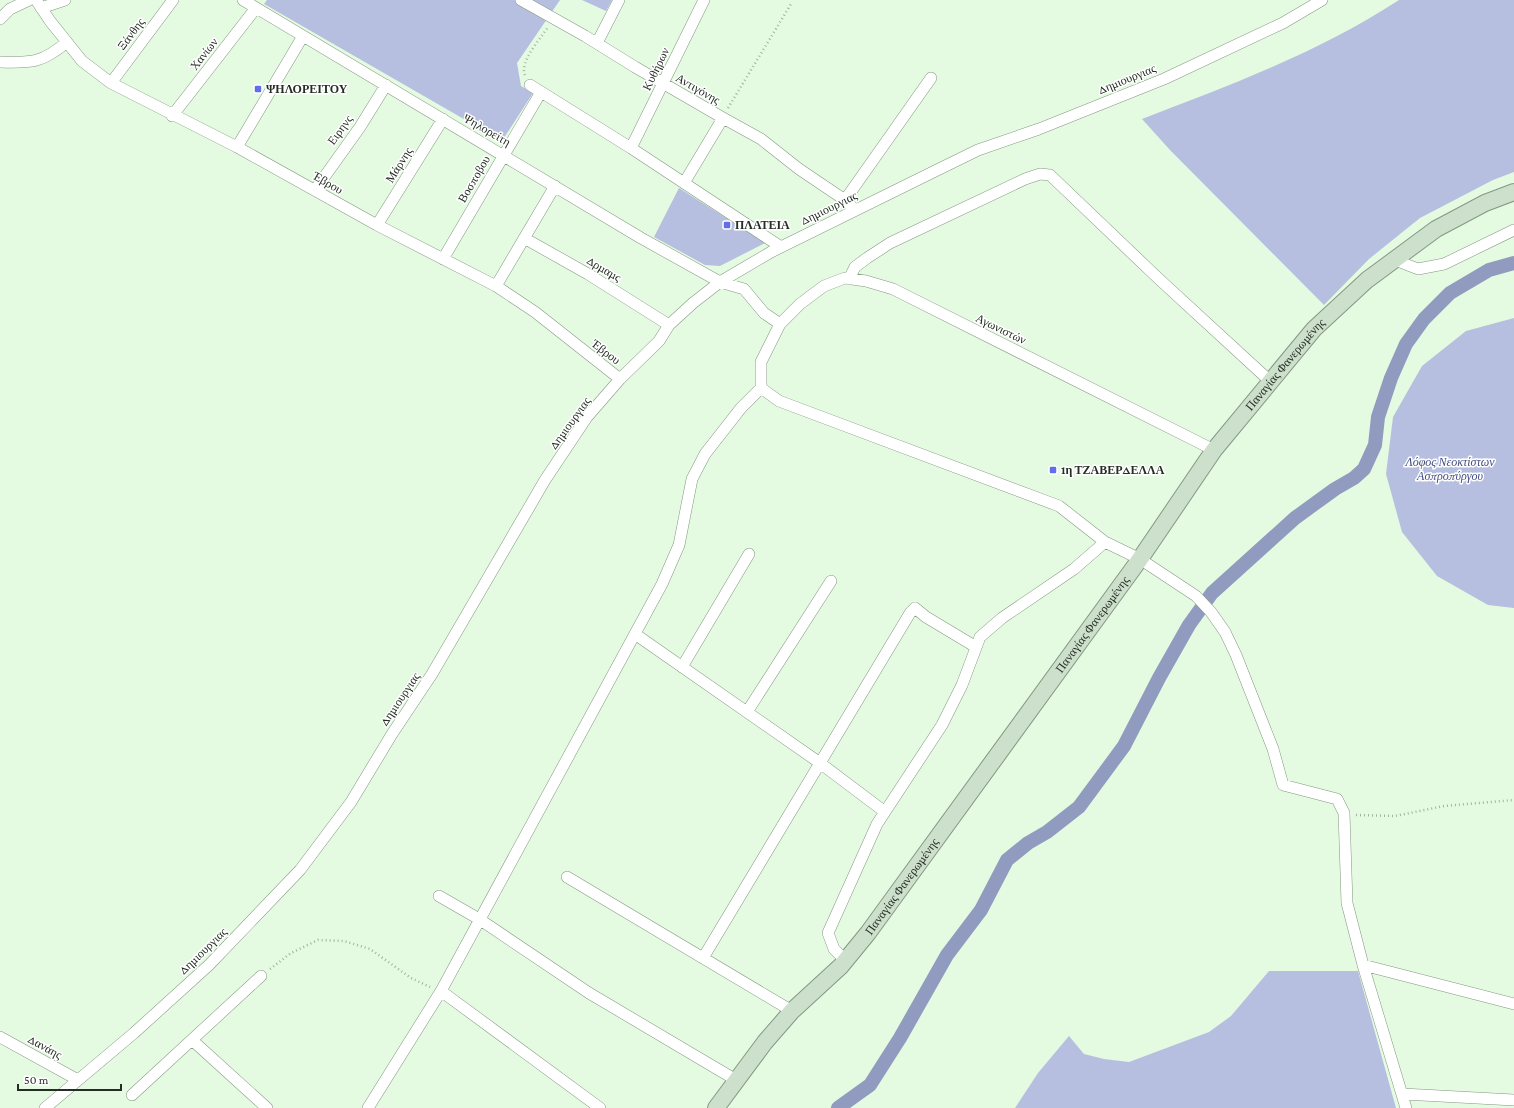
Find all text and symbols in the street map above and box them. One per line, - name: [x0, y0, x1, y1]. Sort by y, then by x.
- street label: Ξάνθης: [115, 15, 148, 53]
- street label: Χανίων: [187, 35, 221, 73]
- street label: Κυθήρων: [640, 45, 673, 93]
- street label: Δημιουργιας: [1096, 61, 1158, 97]
- street label: Αντιγόνης: [673, 71, 723, 107]
- place label: ΨΗΛΟΡΕΙΤΟΥ: [266, 82, 348, 96]
- marker: ΨΗΛΟΡΕΙΤΟΥ: [253, 84, 263, 94]
- street label: Ψηλορείτη: [461, 111, 513, 149]
- street label: Ειρηνς: [325, 112, 356, 147]
- street label: Μάρνης: [383, 144, 416, 185]
- street label: Βοσποβου: [455, 153, 493, 205]
- street label: Έβρου: [310, 168, 346, 197]
- street label: Δημιουργιας: [799, 188, 860, 228]
- place label: ΠΛΑΤΕΙΑ: [735, 218, 790, 232]
- marker: ΠΛΑΤΕΙΑ: [722, 220, 732, 230]
- street label: Δρμαμς: [584, 253, 624, 285]
- street label: Αγωνιστών: [974, 311, 1029, 347]
- street label: Παναγίας Φανερωμένης: [1243, 315, 1328, 413]
- street label: Έβρου: [588, 336, 623, 367]
- street label: Δημιουργιας: [546, 394, 594, 452]
- park label: Λόφος Νεοκτίστων Ασπροπύργου: [1404, 455, 1495, 483]
- place label: 1η ΤΖΑΒΕΡΔΕΛΛΑ: [1061, 463, 1165, 477]
- marker: 1η ΤΖΑΒΕΡΔΕΛΛΑ: [1048, 465, 1058, 475]
- street label: Παναγίας Φανερωμένης: [1053, 573, 1132, 675]
- street label: Δημιουργιας: [377, 670, 423, 728]
- street label: Παναγίας Φανερωμένης: [862, 835, 942, 937]
- street label: Δημιουργιας: [176, 925, 230, 977]
- street label: Δανάης: [26, 1032, 65, 1062]
- scale bar: [18, 1066, 121, 1092]
- text: 50 m: [24, 1073, 49, 1087]

